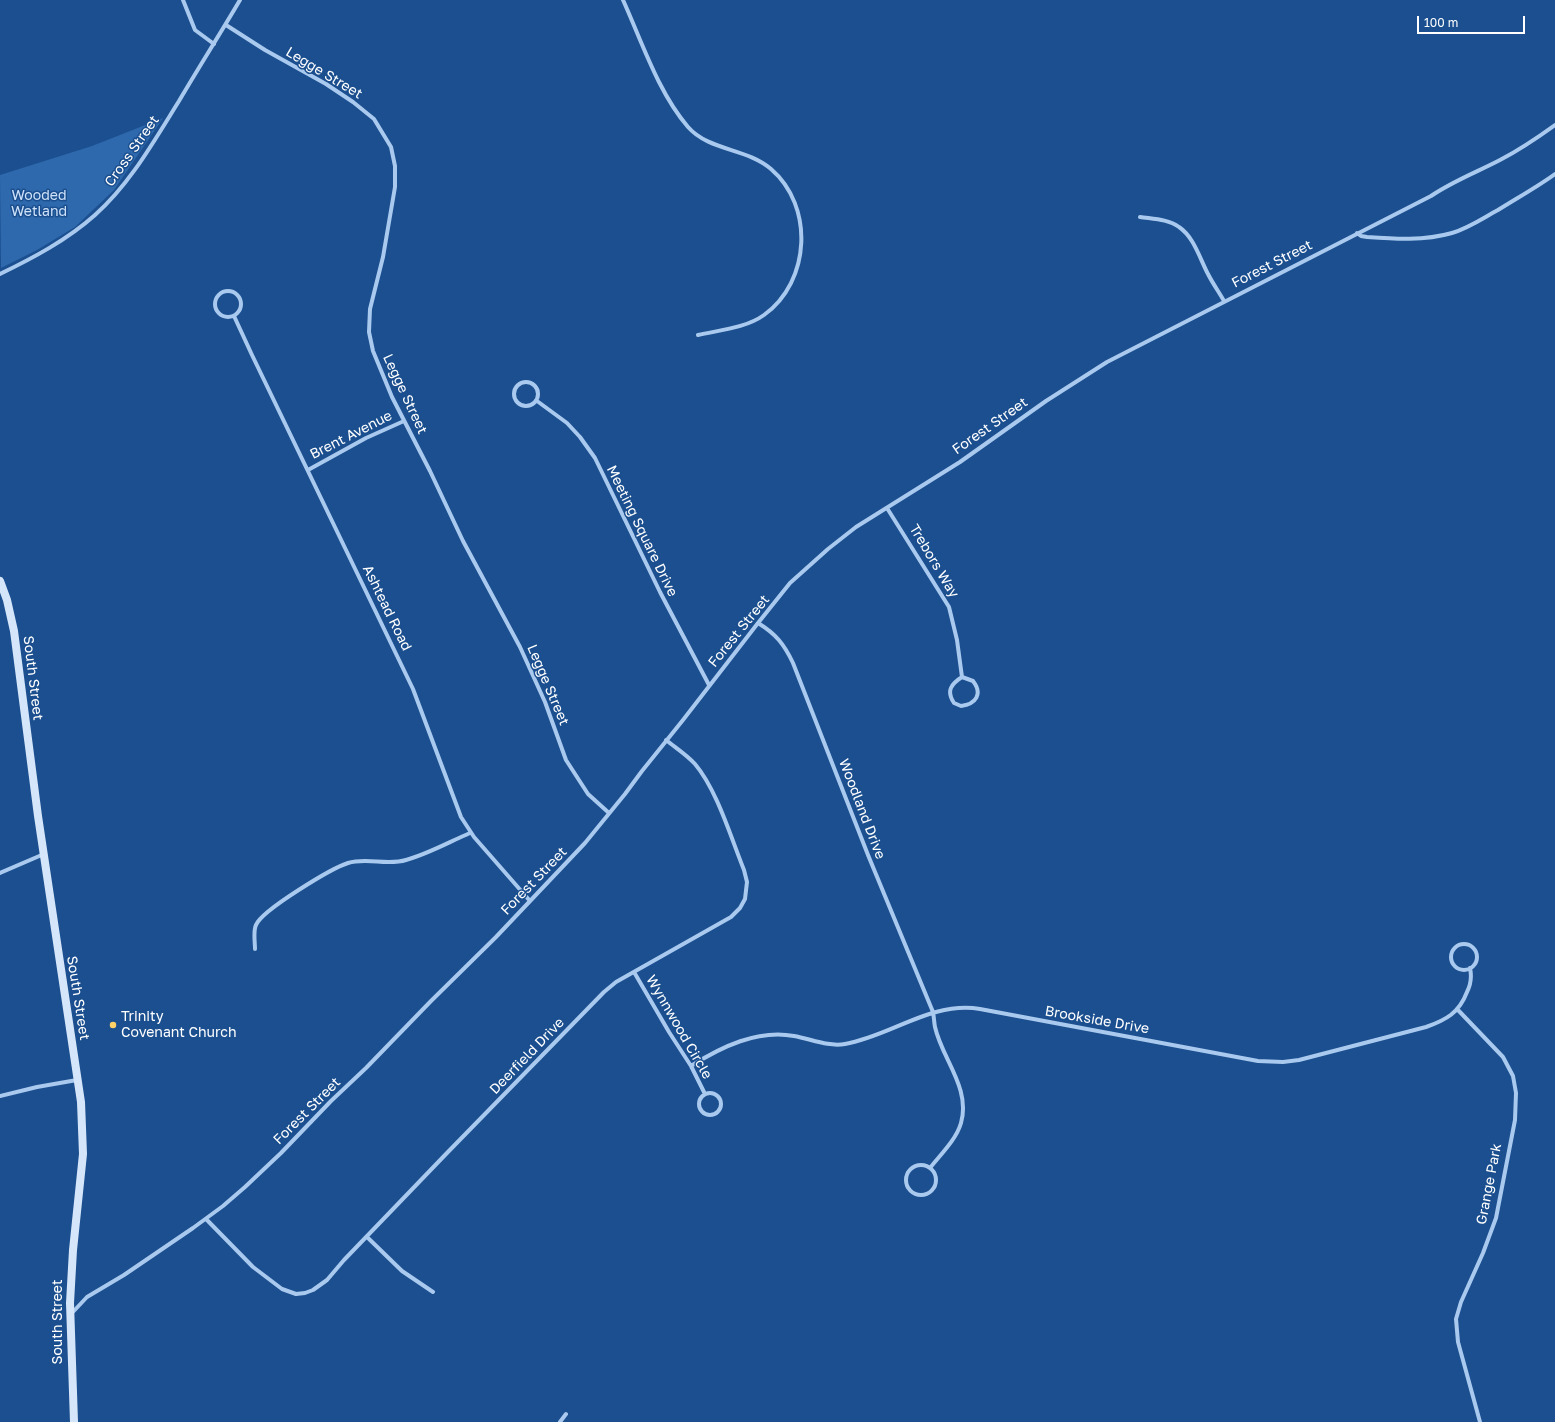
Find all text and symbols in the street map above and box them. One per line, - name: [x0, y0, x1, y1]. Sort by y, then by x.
- scale bar: [1419, 8, 1527, 34]
- text: 100 m: [1424, 15, 1458, 30]
- street label: Legge Street: [283, 44, 365, 102]
- street label: Cross Street: [101, 112, 163, 190]
- park label: Wooded Wetland: [11, 188, 67, 220]
- street label: Forest Street: [1229, 237, 1315, 291]
- street label: Legge Street: [379, 351, 431, 437]
- street label: Forest Street: [949, 394, 1031, 458]
- street label: Brent Avenue: [307, 407, 395, 463]
- street label: Meeting Square Drive: [603, 463, 681, 599]
- street label: Trebors Way: [906, 521, 962, 601]
- street label: Ashtead Road: [359, 562, 415, 654]
- street label: Forest Street: [705, 592, 773, 670]
- street label: South Street: [19, 635, 47, 721]
- street label: Legge Street: [523, 642, 573, 728]
- street label: Woodland Drive: [835, 756, 889, 862]
- street label: Forest Street: [497, 844, 571, 918]
- street label: South Street: [63, 955, 93, 1041]
- street label: Wynnwood Circle: [642, 972, 716, 1082]
- street label: Brookside Drive: [1044, 1003, 1150, 1037]
- place label: Trinity Covenant Church: [121, 1009, 237, 1042]
- street label: Deerfield Drive: [486, 1014, 568, 1098]
- marker: Trinity Covenant Church: [108, 1020, 118, 1030]
- street label: Forest Street: [270, 1074, 344, 1148]
- street label: Grange Park: [1473, 1142, 1505, 1226]
- street label: South Street: [50, 1280, 66, 1364]

